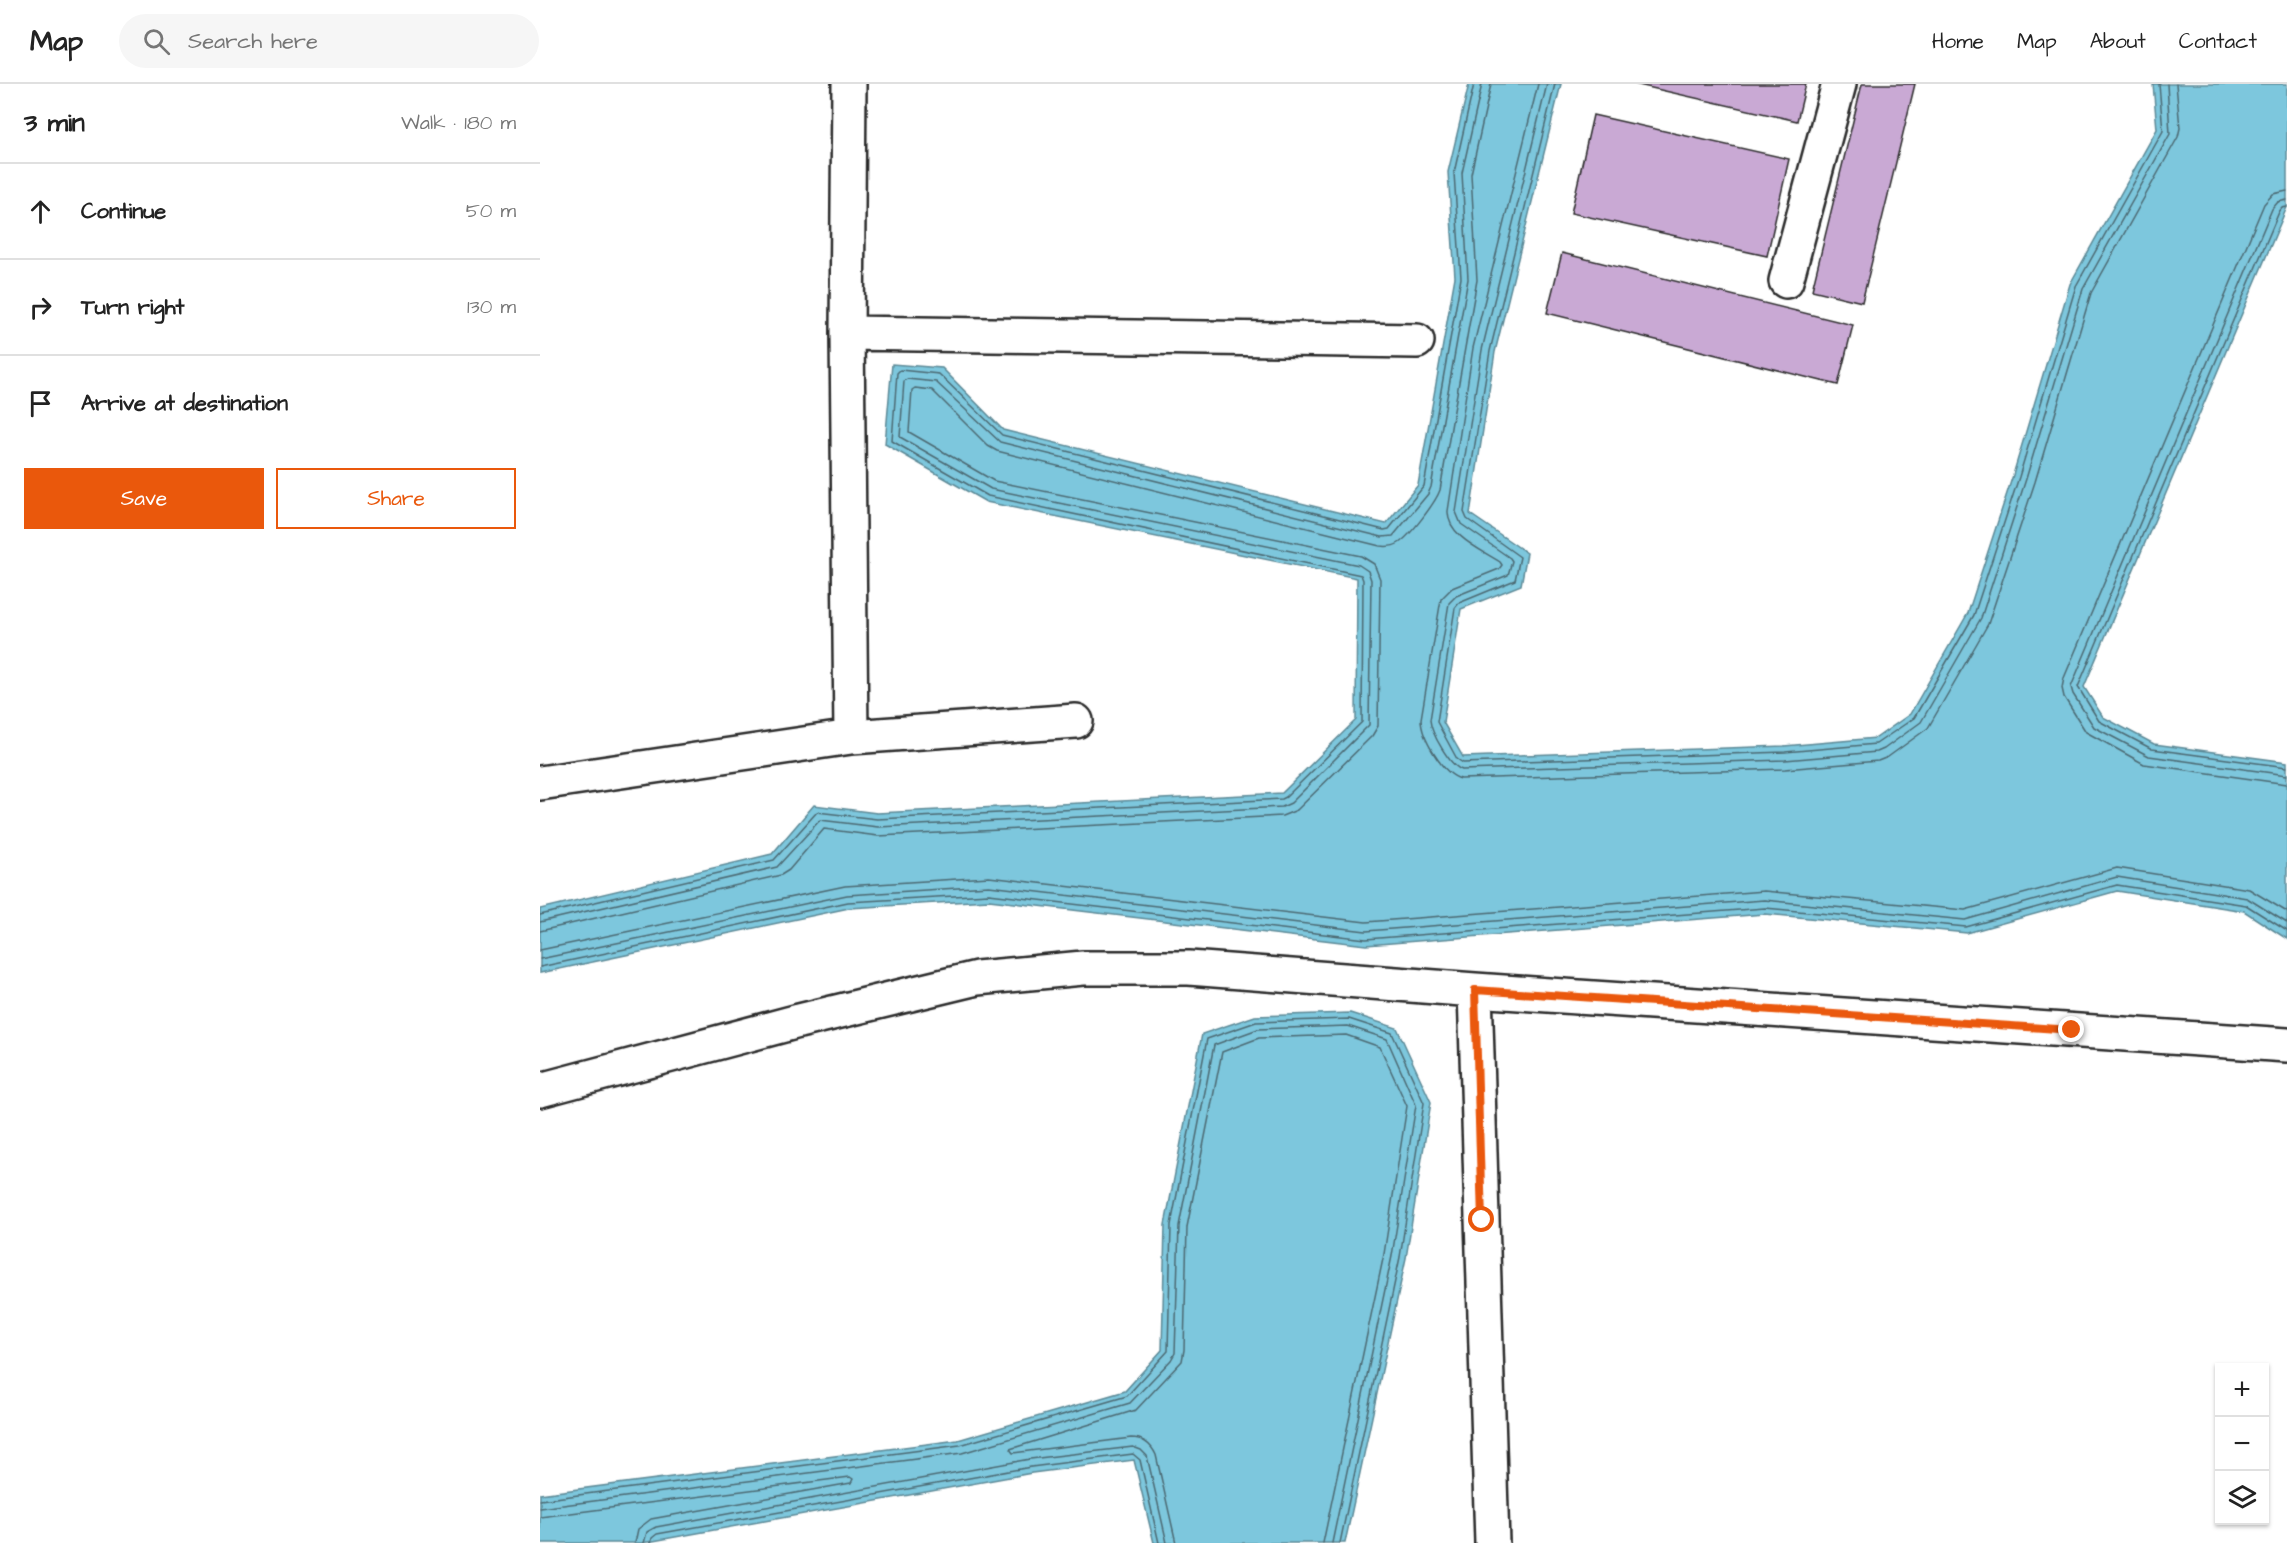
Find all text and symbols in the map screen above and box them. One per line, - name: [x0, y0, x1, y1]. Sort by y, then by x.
- search box: [119, 14, 539, 68]
- text: Map: [30, 22, 83, 61]
- icon: search: [140, 25, 173, 58]
- text: Search here: [188, 26, 318, 57]
- text: Home: [1932, 27, 1984, 56]
- text: Map: [2017, 27, 2057, 56]
- text: About: [2090, 27, 2146, 56]
- text: Contact: [2179, 27, 2257, 56]
- text: 3 min: [24, 105, 85, 141]
- text: Walk · 180 m: [401, 109, 516, 137]
- icon: ahead: [24, 195, 57, 228]
- text: Continue: [81, 196, 166, 227]
- text: 50 m: [466, 197, 516, 225]
- icon: right: [24, 291, 57, 324]
- text: Turn right: [81, 292, 184, 323]
- text: 130 m: [467, 293, 516, 321]
- icon: arrive: [24, 387, 57, 420]
- text: Arrive at destination: [81, 388, 288, 419]
- button: Save: [24, 468, 264, 529]
- button: Share: [276, 468, 516, 529]
- route end: [2058, 1016, 2084, 1042]
- route start: [1468, 1206, 1494, 1232]
- map controls: [2215, 1363, 2269, 1525]
- button: +: [2215, 1363, 2269, 1417]
- button: −: [2215, 1417, 2269, 1471]
- button: layers: [2215, 1471, 2269, 1525]

